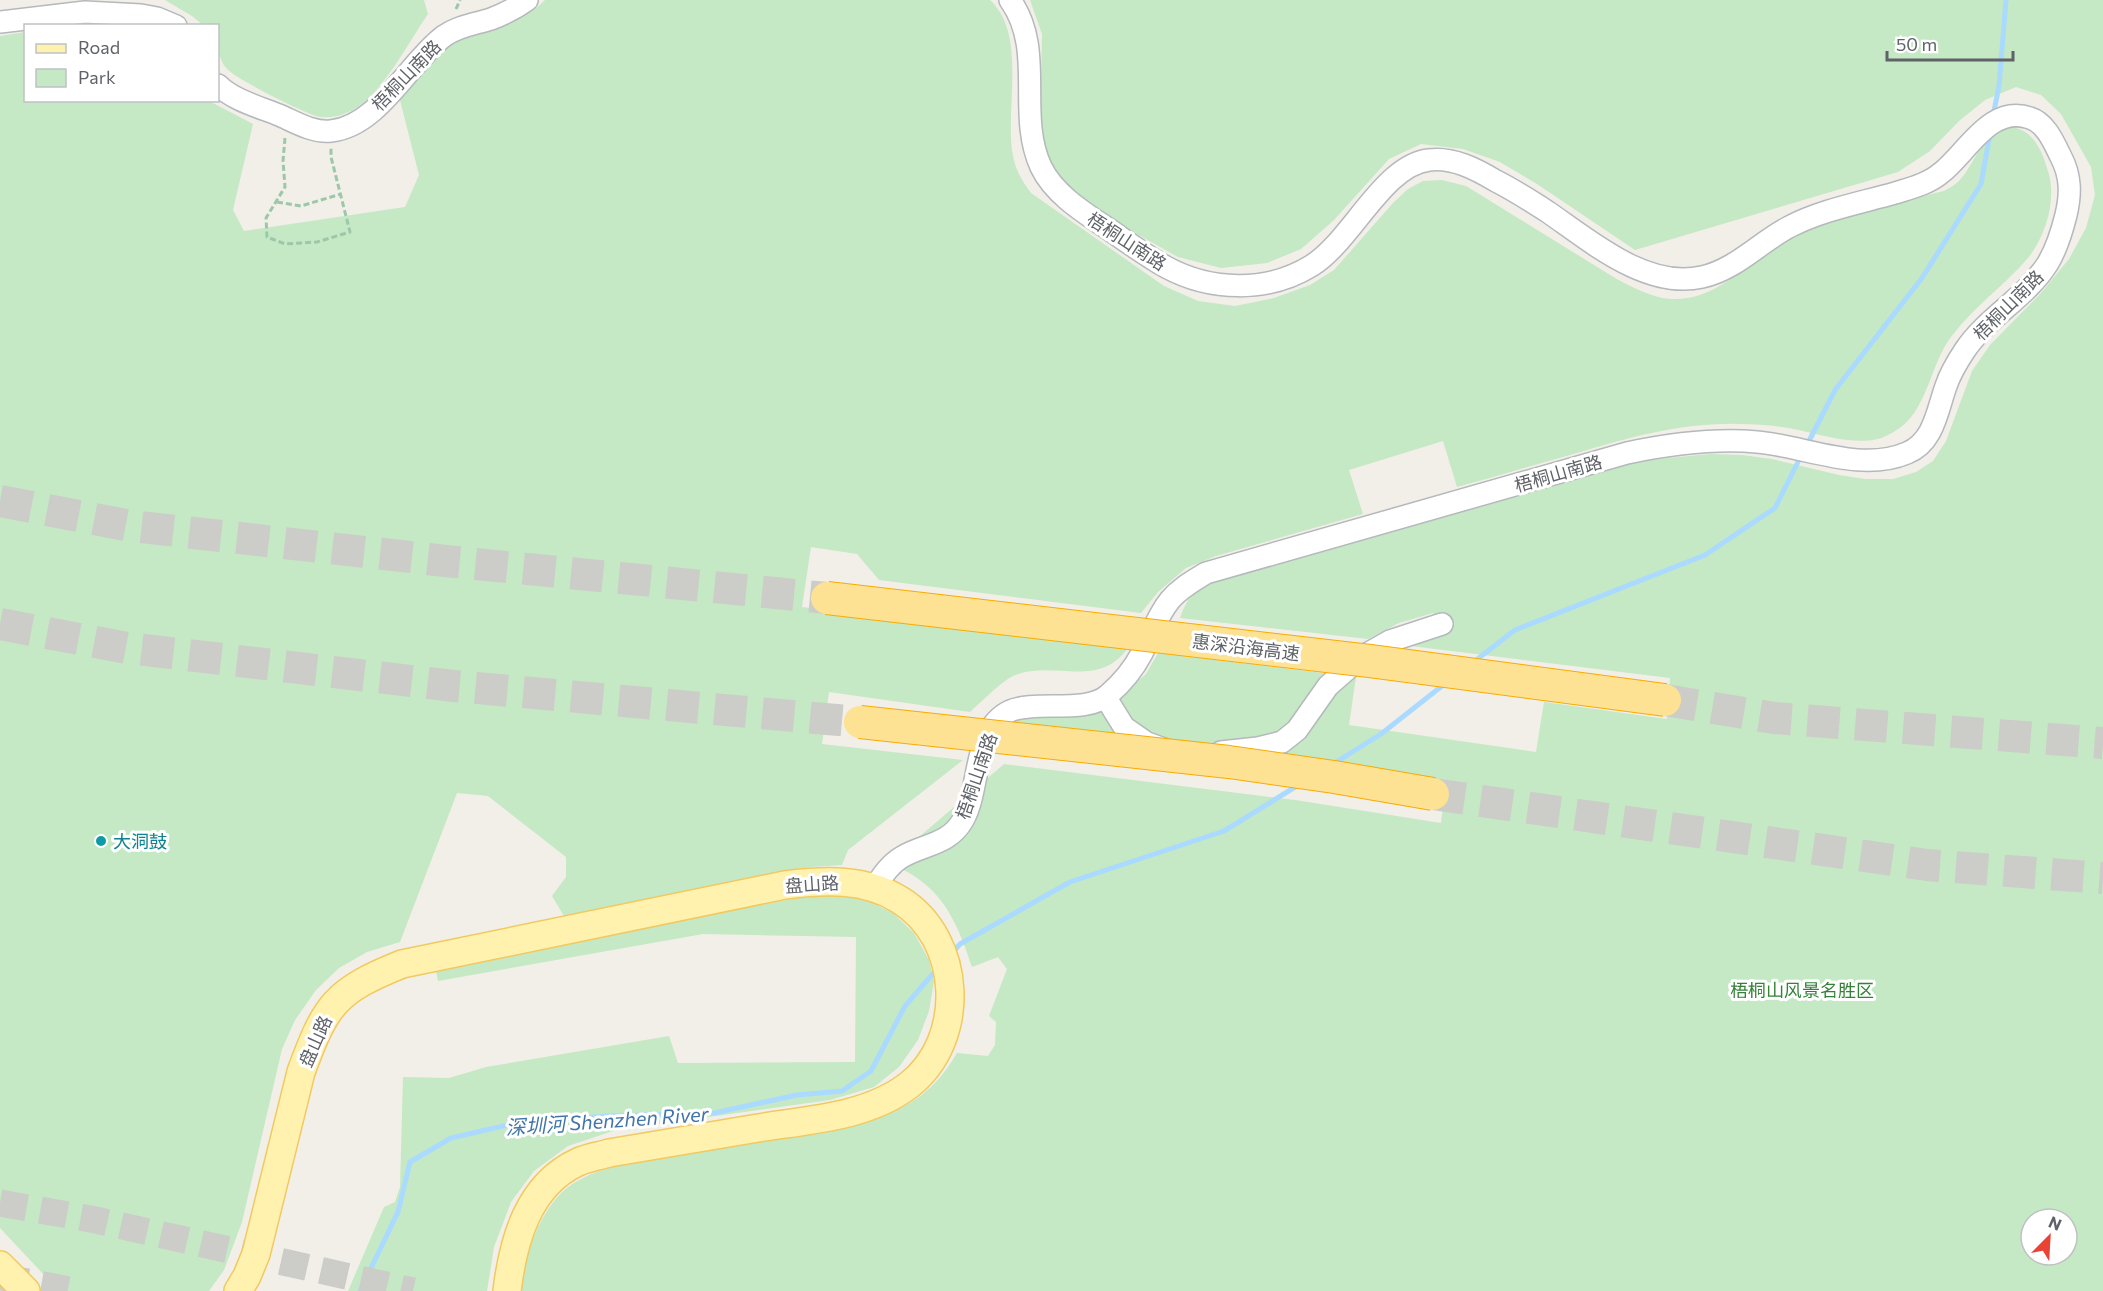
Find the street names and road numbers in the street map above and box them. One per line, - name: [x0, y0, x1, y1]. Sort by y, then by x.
- street label: 梧桐山南路: [367, 35, 445, 115]
- street label: 梧桐山南路: [1083, 207, 1171, 275]
- street label: 梧桐山南路: [1968, 265, 2048, 345]
- street label: 梧桐山南路: [1512, 450, 1604, 496]
- street label: 惠深沿海高速: [1191, 630, 1301, 664]
- street label: 梧桐山南路: [951, 730, 1001, 822]
- street label: 盘山路: [784, 871, 840, 897]
- street label: 盘山路: [294, 1012, 336, 1070]

